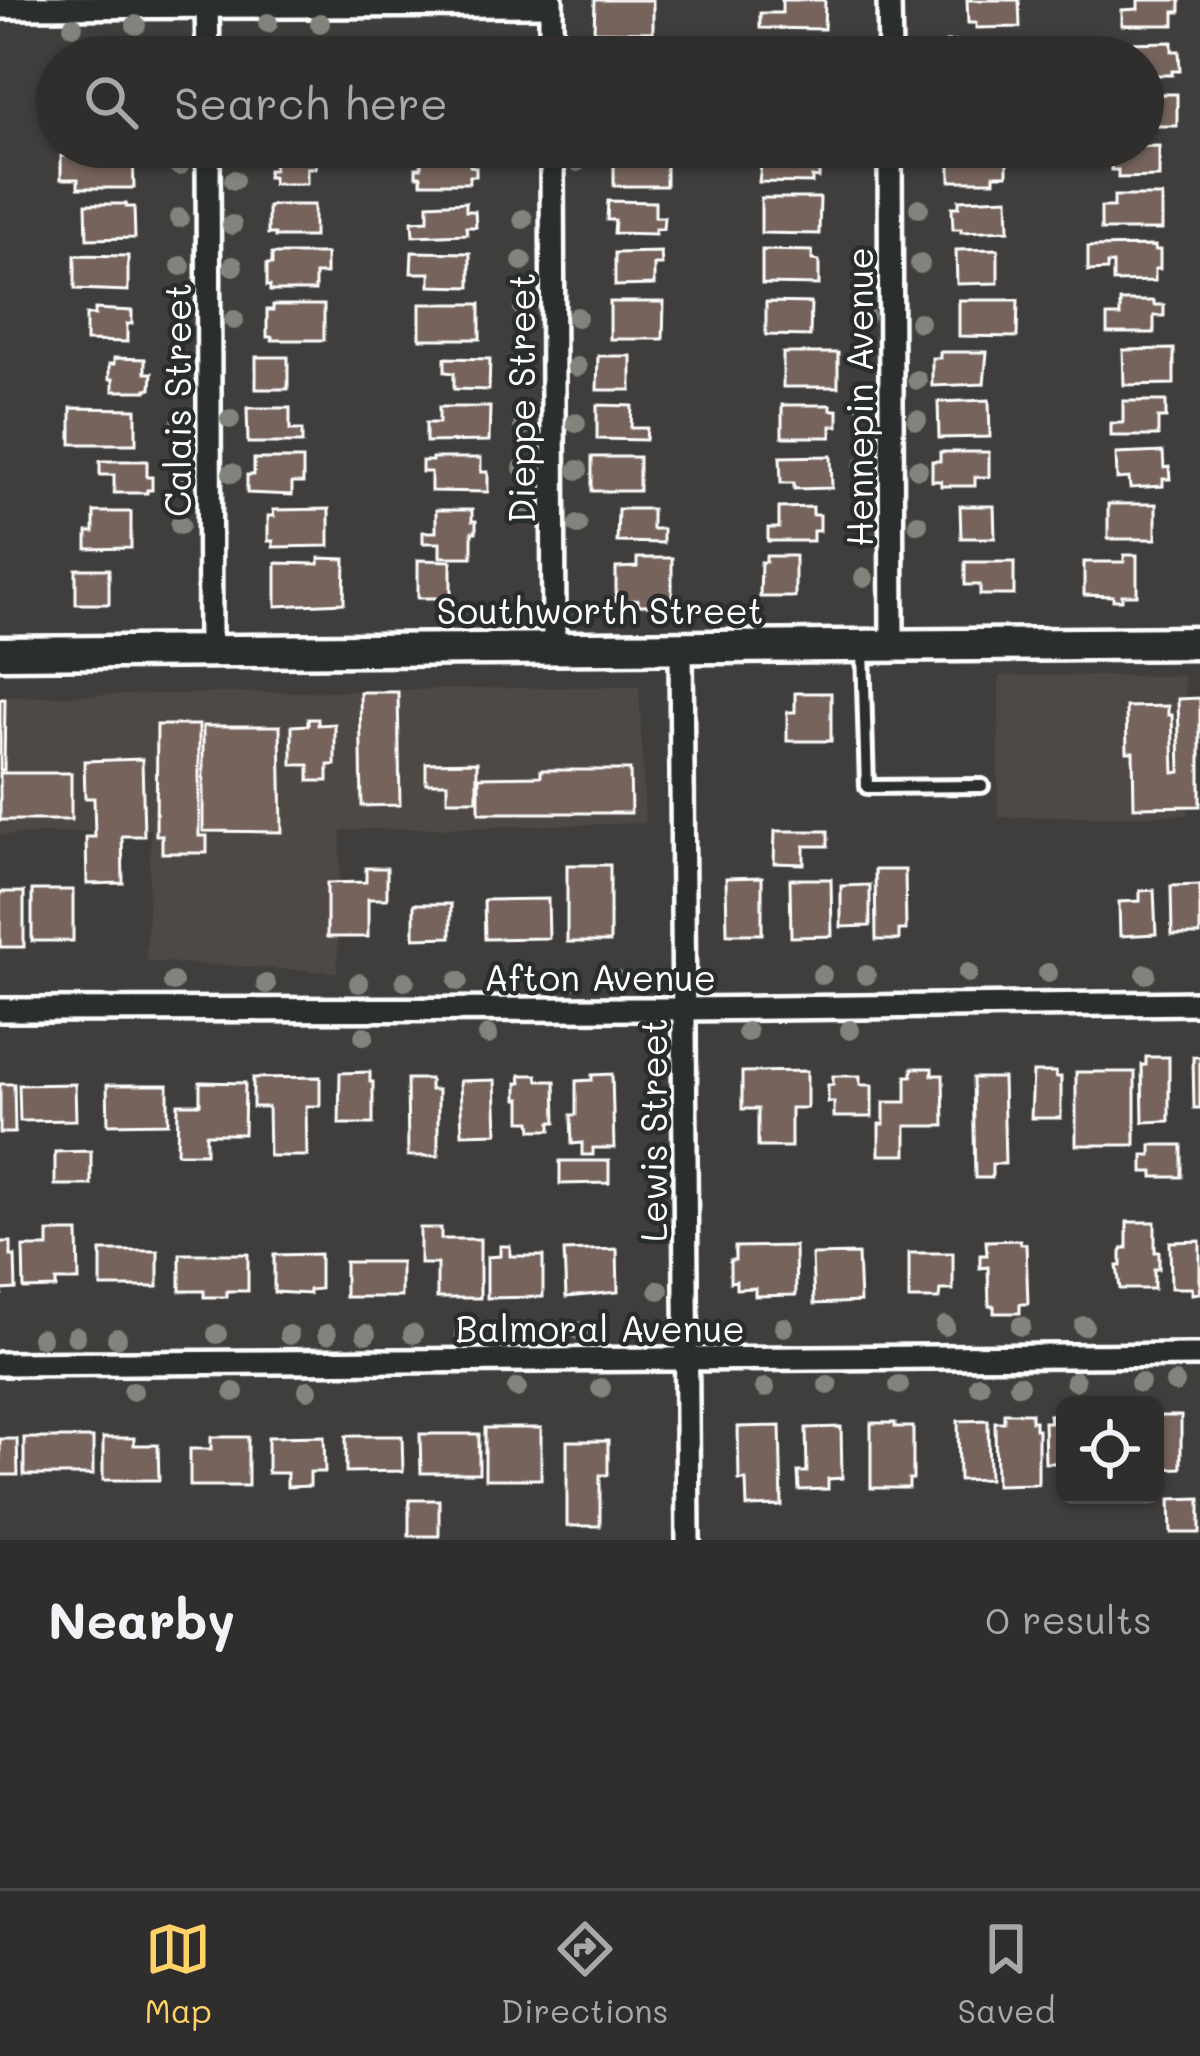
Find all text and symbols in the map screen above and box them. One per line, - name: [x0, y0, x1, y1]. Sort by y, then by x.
- search box: [36, 36, 1164, 168]
- icon: search: [78, 69, 144, 135]
- text: Search here: [174, 73, 448, 131]
- street label: Hennepin Avenue: [835, 247, 882, 547]
- street label: Dieppe Street: [497, 273, 544, 523]
- street label: Calais Street: [153, 283, 200, 517]
- street label: Southworth Street: [436, 586, 764, 633]
- street label: Afton Avenue: [484, 953, 716, 1000]
- street label: Lewis Street: [629, 1018, 676, 1242]
- street label: Balmoral Avenue: [455, 1304, 745, 1351]
- map controls: [1056, 1396, 1164, 1504]
- button: locate: [1056, 1396, 1164, 1504]
- text: Nearby: [48, 1585, 235, 1652]
- text: 0 results: [986, 1593, 1152, 1644]
- tab: Map: [145, 1916, 212, 2031]
- tab: Directions: [501, 1916, 668, 2031]
- tab: Saved: [958, 1916, 1055, 2031]

